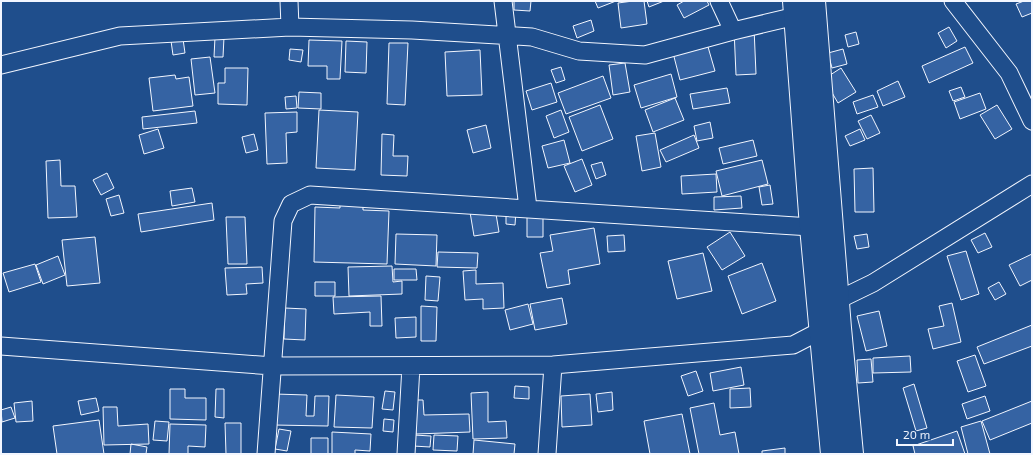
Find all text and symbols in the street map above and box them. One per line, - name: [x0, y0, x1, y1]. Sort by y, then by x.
- scale bar: [897, 421, 953, 447]
- text: 20 m: [903, 427, 930, 441]

